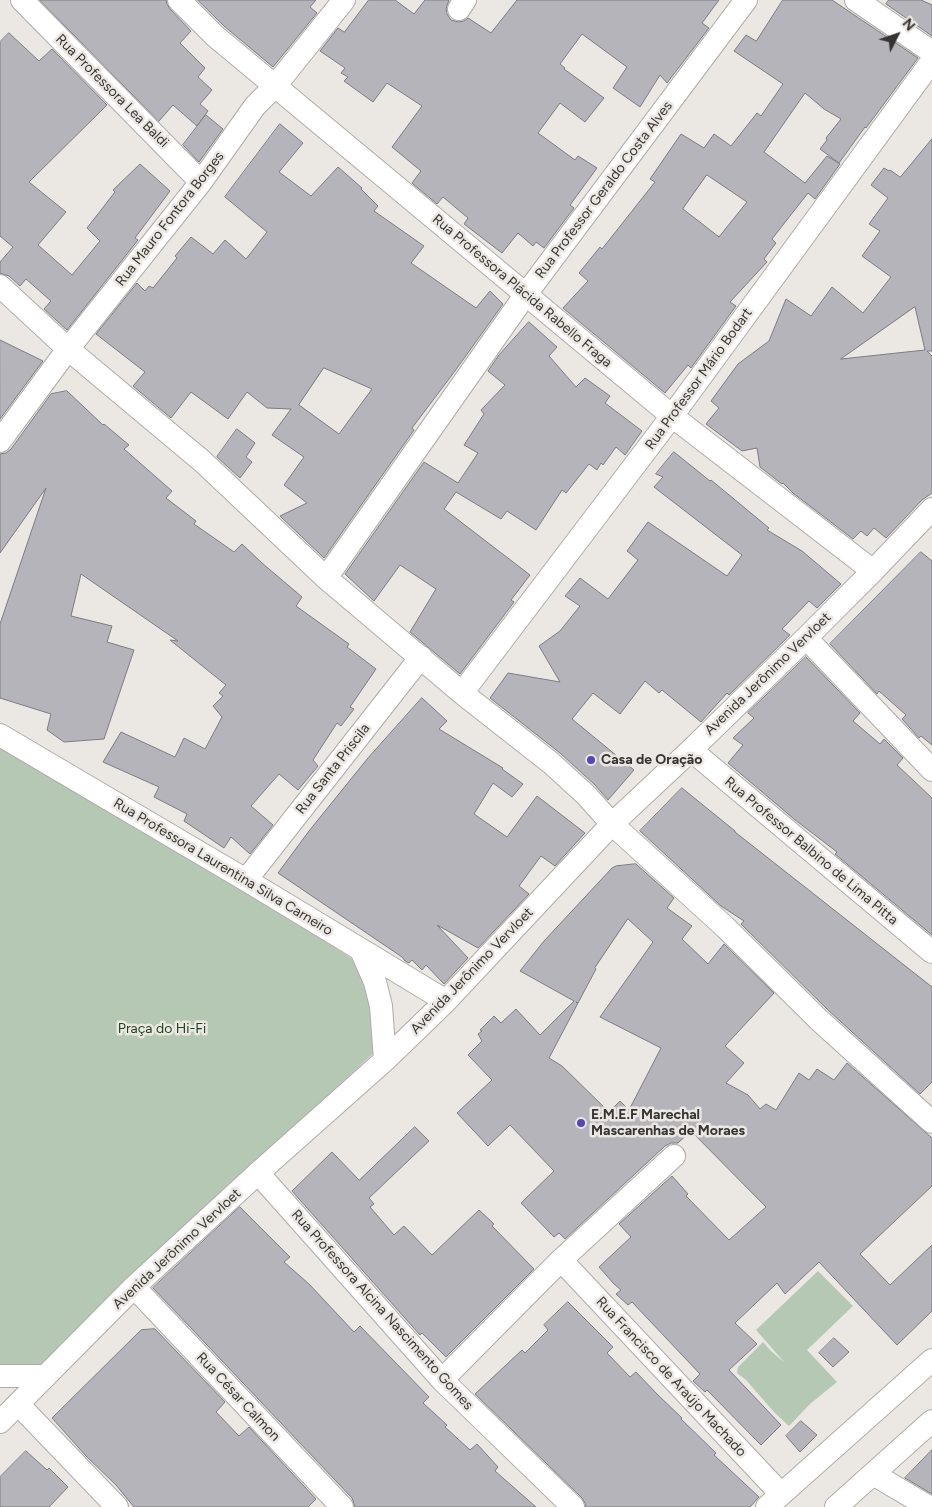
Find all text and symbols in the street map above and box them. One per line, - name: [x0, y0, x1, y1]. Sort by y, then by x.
- north arrow: [872, 10, 922, 60]
- text: N: [899, 15, 919, 34]
- street label: Rua Professora Lea Baldi: [52, 31, 172, 151]
- street label: Rua Professor Geraldo Costa Alves: [532, 98, 676, 282]
- street label: Rua Mauro Fontora Borges: [112, 148, 228, 290]
- street label: Rua Professora Plácida Rabello Fraga: [429, 211, 615, 371]
- street label: Rua Professor Mário Bodart: [642, 305, 756, 453]
- street label: Avenida Jerônimo Vervloet: [701, 609, 835, 739]
- street label: Rua Santa Priscila: [292, 720, 374, 818]
- place label: Casa de Oração: [601, 752, 702, 768]
- marker: Casa de Oração: [585, 754, 597, 766]
- street label: Rua Professor Balbino de Lima Pitta: [721, 773, 901, 929]
- street label: Rua Professora Laurentina Silva Carneiro: [110, 795, 336, 939]
- street label: Avenida Jerônimo Vervloet: [407, 904, 537, 1038]
- park label: Praça do Hi-Fi: [118, 1021, 206, 1037]
- place label: E.M.E.F Marechal Mascarenhas de Moraes: [591, 1107, 745, 1140]
- marker: E.M.E.F Marechal Mascarenhas de Moraes: [575, 1117, 587, 1129]
- street label: Avenida Jerônimo Vervloet: [109, 1185, 245, 1313]
- street label: Rua Professora Alcina Nascimento Gomes: [288, 1206, 476, 1414]
- street label: Rua Francisco de Araújo Machado: [592, 1294, 750, 1460]
- street label: Rua César Calmon: [193, 1349, 283, 1445]

